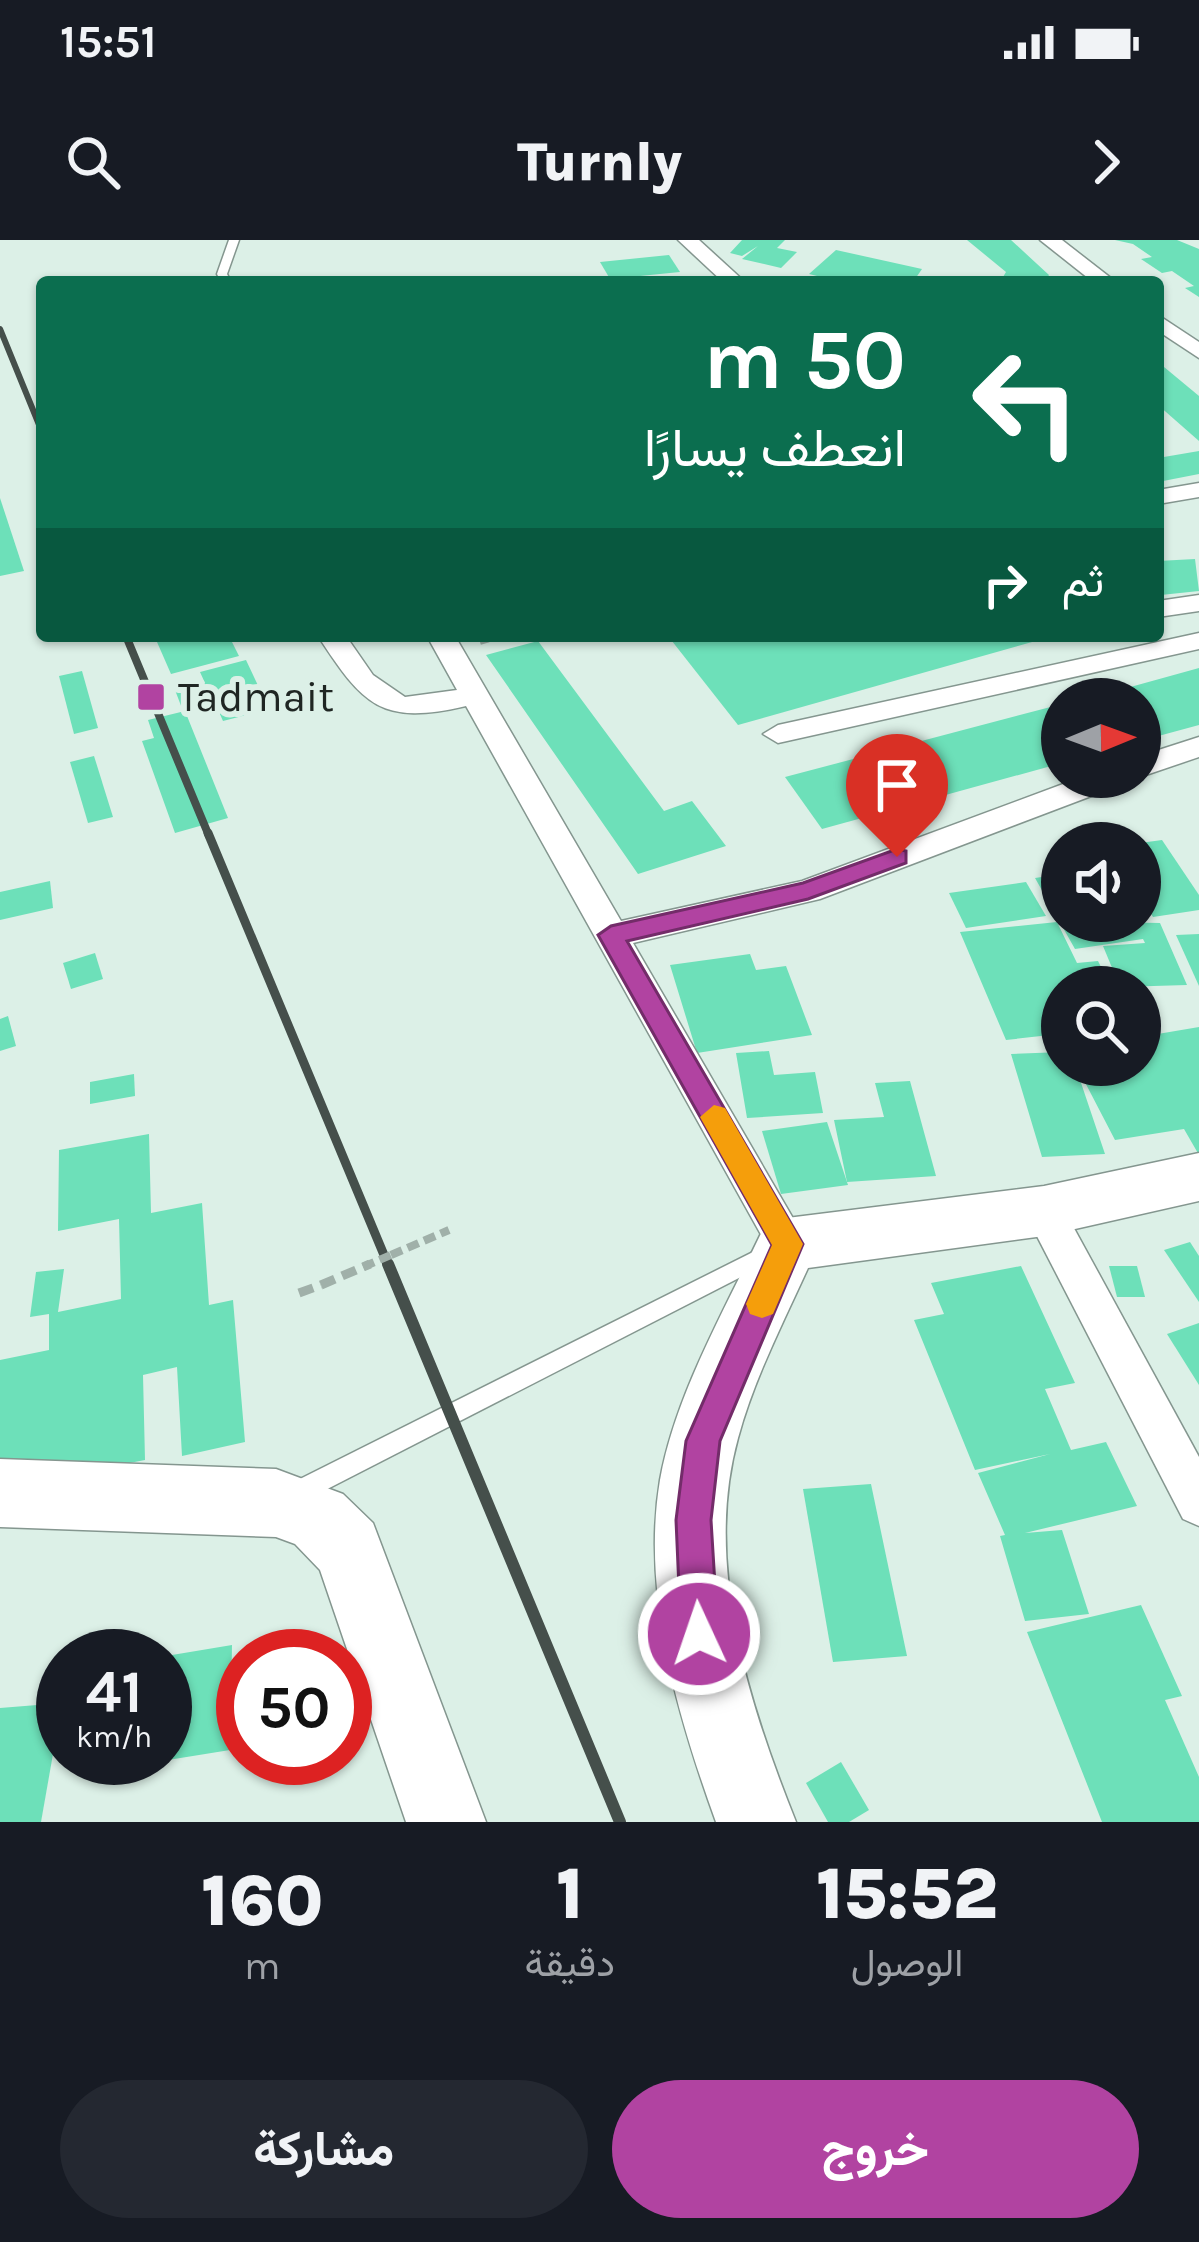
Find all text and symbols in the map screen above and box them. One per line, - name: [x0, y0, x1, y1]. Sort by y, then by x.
- text: 15:51: [60, 16, 157, 68]
- icon: search: [60, 129, 126, 195]
- icon: forward: [1073, 129, 1139, 195]
- text: Turnly: [517, 130, 682, 194]
- text: 50 m: [703, 311, 906, 409]
- icon: left: [948, 324, 1104, 480]
- text: انعطف يسارًا: [644, 416, 906, 480]
- icon: right: [972, 552, 1038, 618]
- text: ثم: [1062, 555, 1104, 607]
- place label: Tadmait: [178, 672, 334, 722]
- north arrow: [1041, 678, 1161, 798]
- map controls: [1041, 678, 1161, 1086]
- marker: Tadmait: [135, 681, 167, 713]
- pin: [846, 734, 948, 857]
- icon: arrive: [864, 752, 930, 818]
- button: sound: [1041, 822, 1161, 942]
- button: search: [1041, 966, 1161, 1086]
- position arrow: [636, 1571, 762, 1697]
- speed limit sign: 50: [216, 1629, 372, 1785]
- text: 41: [85, 1657, 143, 1727]
- text: km/h: [76, 1719, 152, 1755]
- text: 1: [556, 1852, 584, 1936]
- text: 15:52: [816, 1852, 998, 1936]
- text: 160: [201, 1859, 324, 1943]
- text: دقيقة: [525, 1940, 615, 1986]
- text: الوصول: [851, 1940, 963, 1986]
- text: m: [244, 1943, 281, 1989]
- button: مشاركة: [60, 2080, 588, 2218]
- button: خروج: [612, 2080, 1139, 2218]

